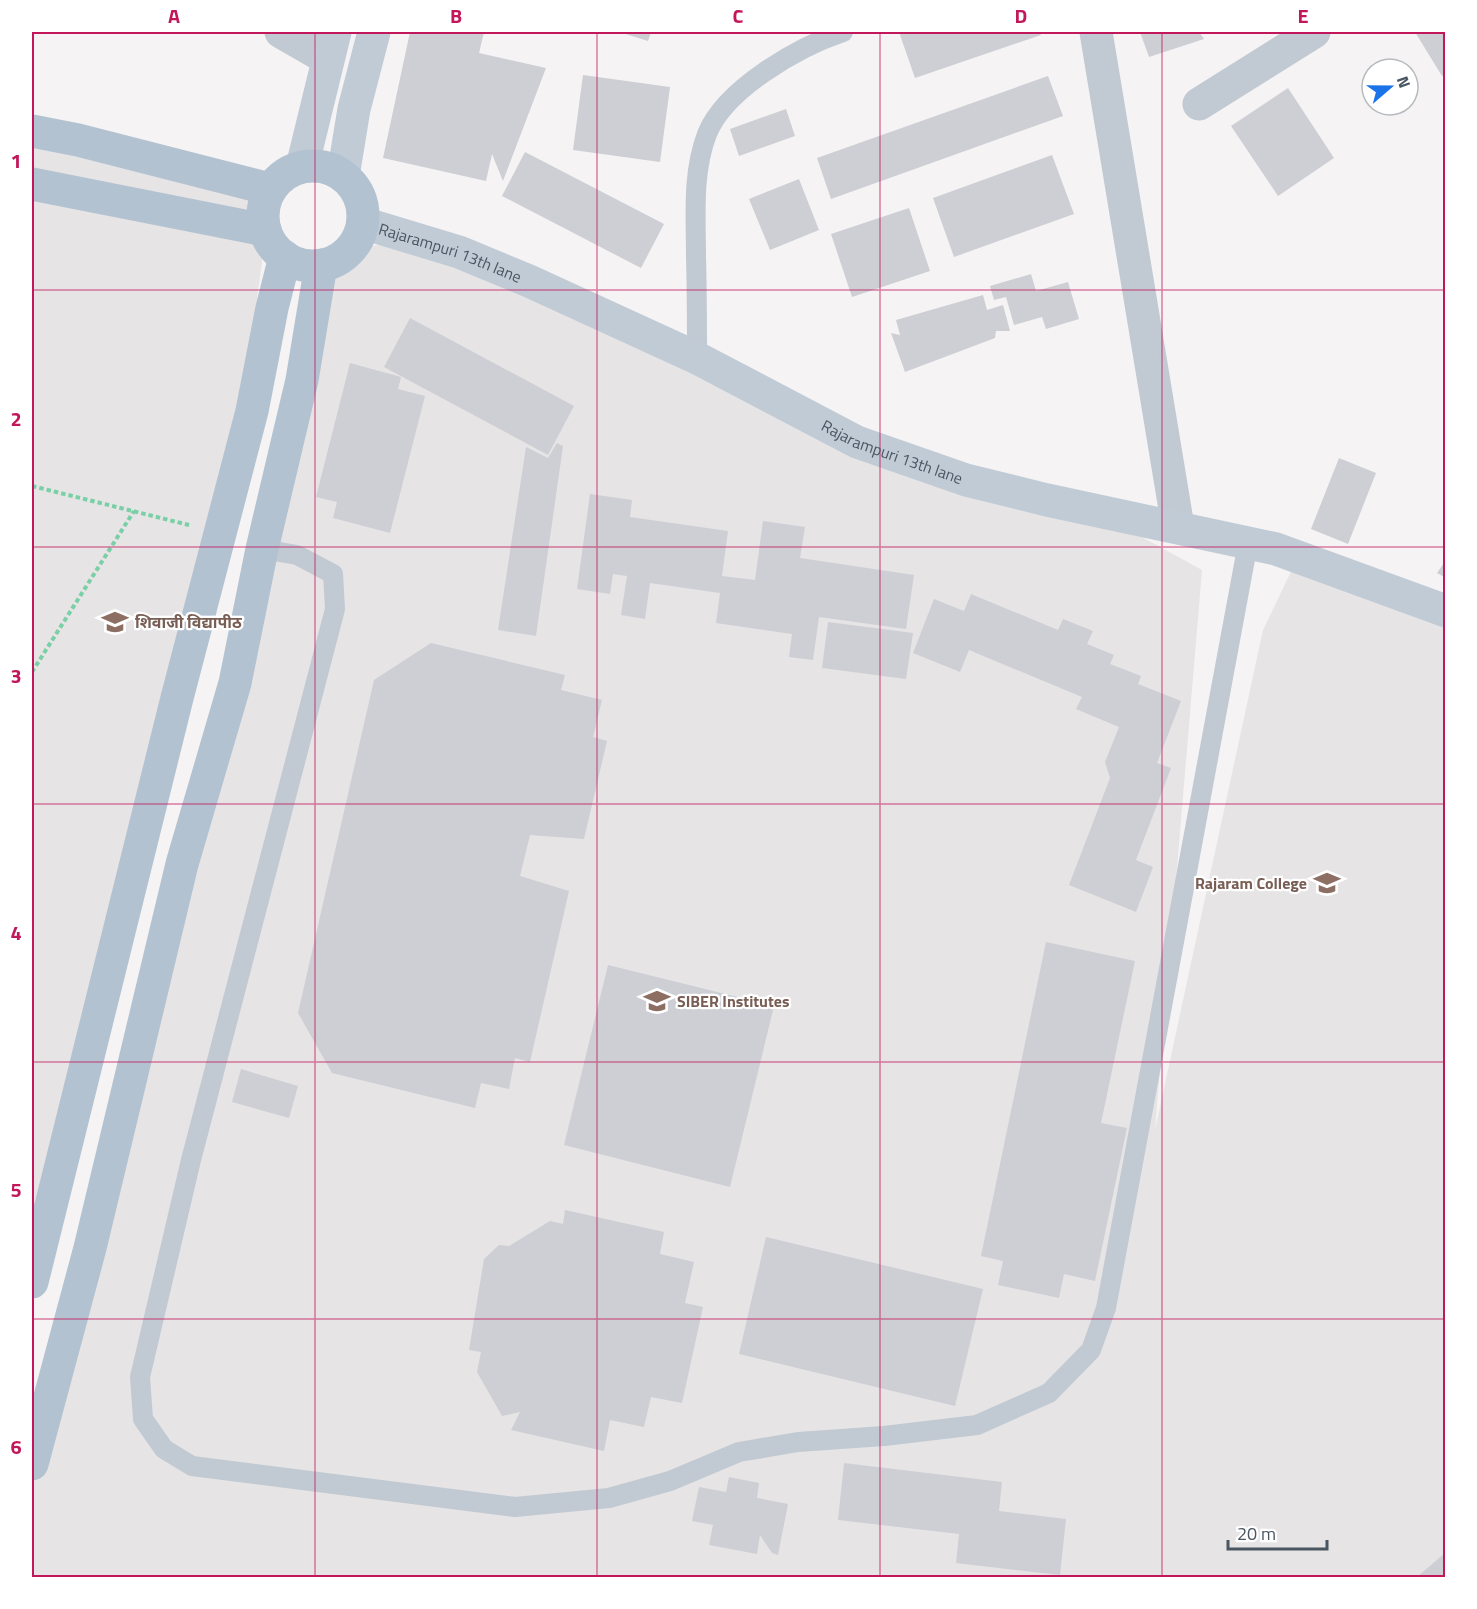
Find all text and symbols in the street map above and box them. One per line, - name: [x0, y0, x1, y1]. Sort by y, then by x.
- text: A: [168, 0, 180, 31]
- text: B: [450, 0, 462, 31]
- text: C: [733, 0, 744, 31]
- text: D: [1015, 0, 1027, 31]
- text: E: [1297, 0, 1309, 31]
- north arrow: [1360, 57, 1420, 117]
- text: N: [1391, 73, 1417, 91]
- text: 1: [10, 145, 22, 176]
- street label: Rajarampuri 13th lane: [376, 216, 525, 289]
- text: 2: [10, 403, 22, 434]
- street label: Rajarampuri 13th lane: [817, 413, 966, 490]
- school or university icon: शिवाजी विद्यापीठ: [100, 607, 130, 637]
- place label: शिवाजी विद्यापीठ: [135, 610, 243, 634]
- text: 3: [10, 660, 22, 691]
- school or university icon: Rajaram College: [1312, 868, 1342, 898]
- place label: Rajaram College: [1195, 871, 1307, 895]
- text: 4: [10, 917, 22, 948]
- school or university icon: SIBER Institutes: [642, 986, 672, 1016]
- place label: SIBER Institutes: [677, 989, 789, 1013]
- text: 5: [10, 1174, 22, 1205]
- text: 6: [10, 1431, 22, 1462]
- scale bar: [1228, 1513, 1327, 1551]
- text: 20 m: [1237, 1520, 1276, 1547]

